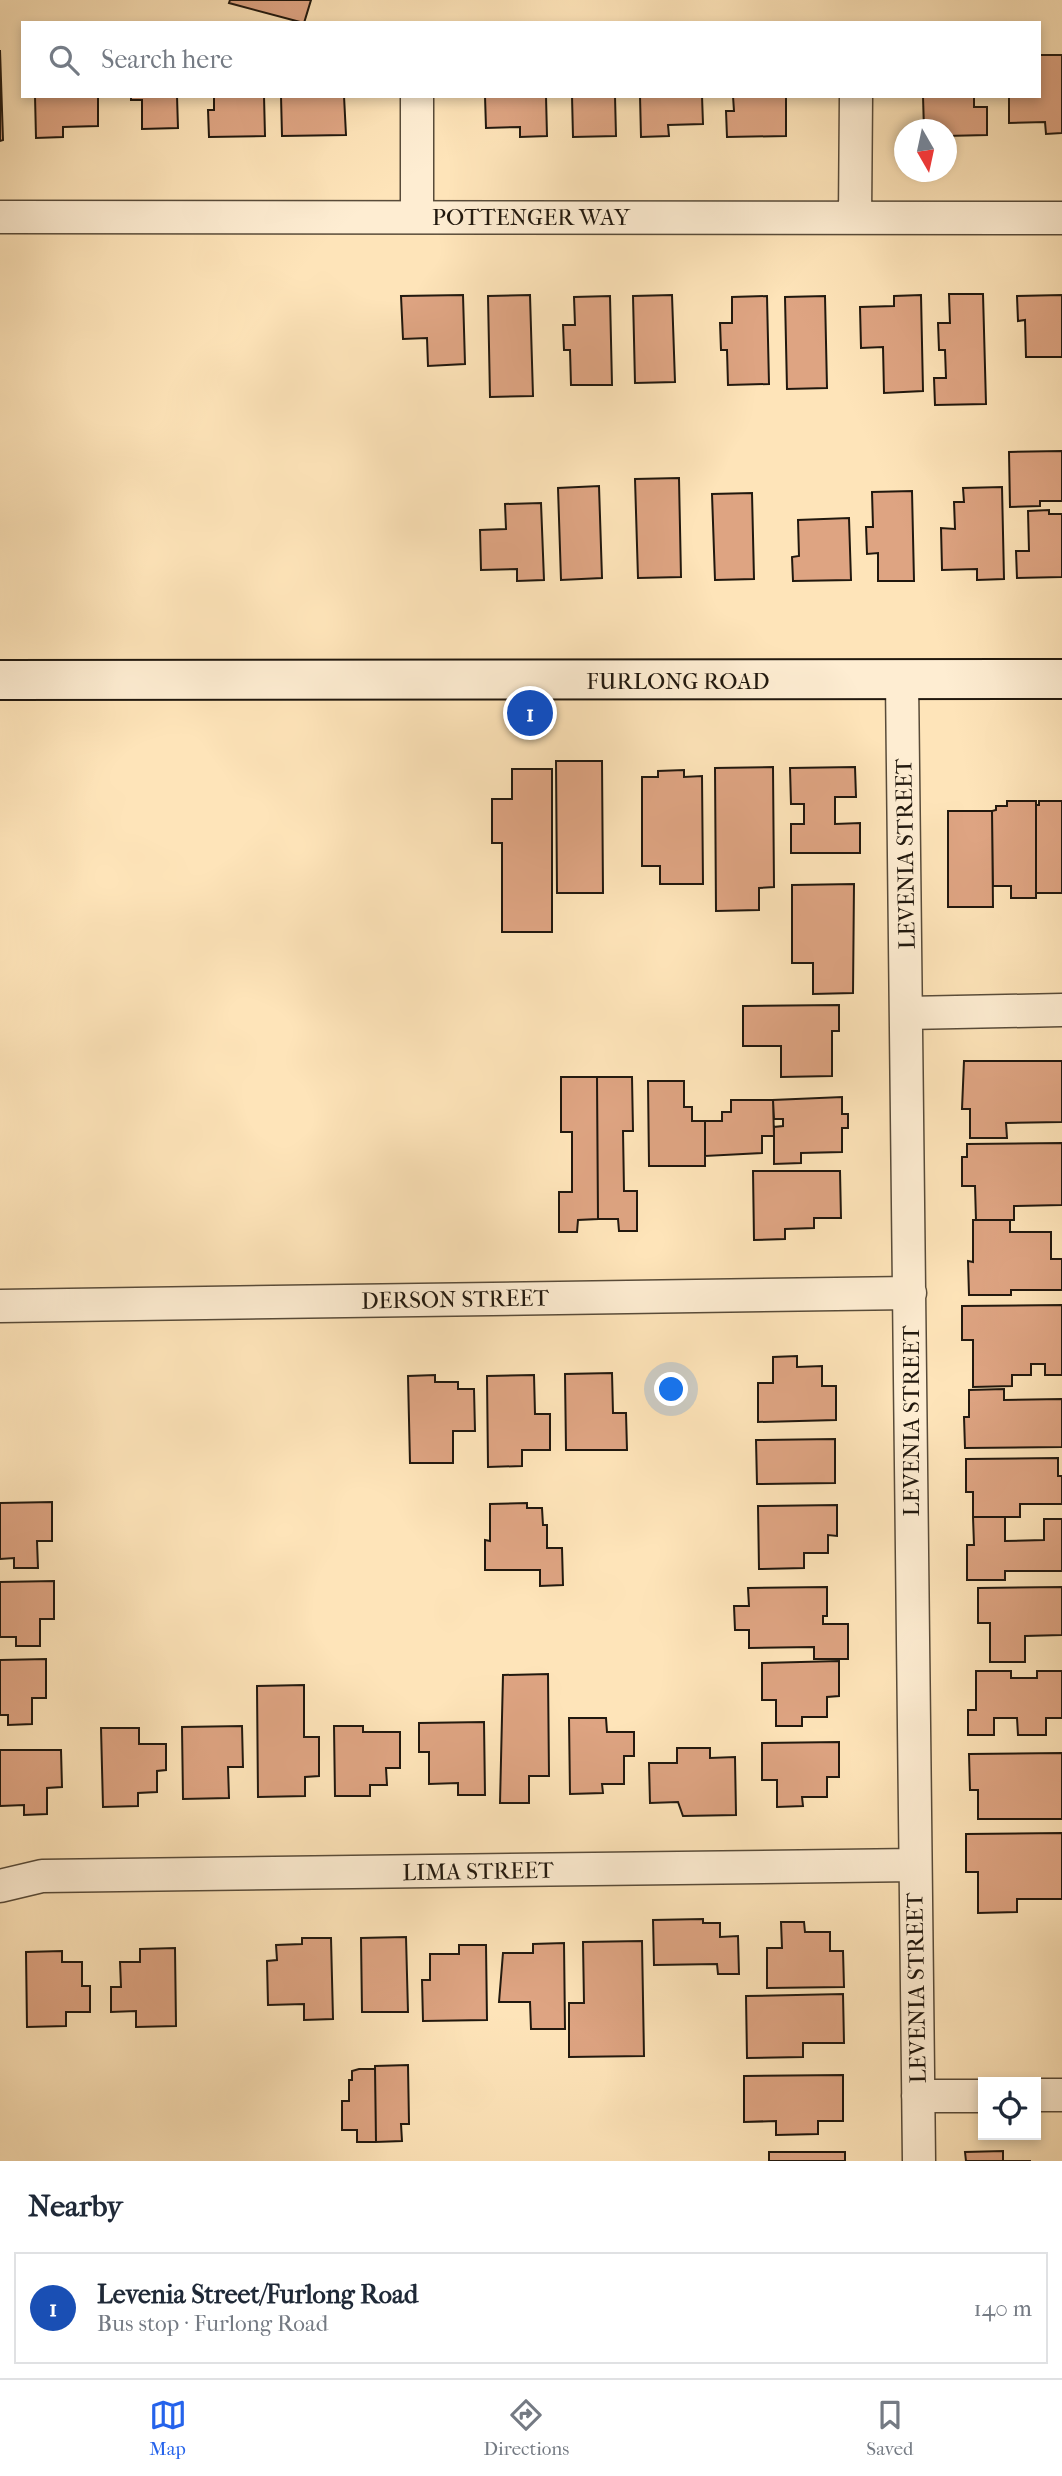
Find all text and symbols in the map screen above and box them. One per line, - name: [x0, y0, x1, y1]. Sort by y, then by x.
- search box: [21, 21, 1041, 98]
- icon: search: [45, 41, 83, 79]
- text: Search here: [101, 44, 233, 75]
- north arrow: [894, 119, 957, 182]
- street label: POTTENGER WAY: [432, 204, 631, 231]
- street label: FURLONG ROAD: [586, 668, 770, 695]
- pin: 1: [507, 687, 553, 739]
- street label: LEVENIA STREET: [890, 758, 921, 950]
- street label: DERSON STREET: [361, 1284, 550, 1315]
- street label: LEVENIA STREET: [898, 1325, 925, 1516]
- your location: [654, 1372, 688, 1406]
- street label: LIMA STREET: [402, 1857, 554, 1886]
- street label: LEVENIA STREET: [901, 1892, 932, 2084]
- map controls: [978, 2077, 1041, 2140]
- button: locate: [978, 2077, 1041, 2140]
- text: Nearby: [28, 2189, 123, 2224]
- text: Levenia Street/Furlong Road: [97, 2279, 418, 2310]
- text: 1: [49, 2295, 57, 2322]
- text: 140 m: [973, 2295, 1032, 2322]
- text: Bus stop · Furlong Road: [97, 2310, 328, 2337]
- tab: Map: [149, 2396, 187, 2460]
- tab: Directions: [484, 2396, 569, 2460]
- tab: Saved: [866, 2396, 913, 2460]

